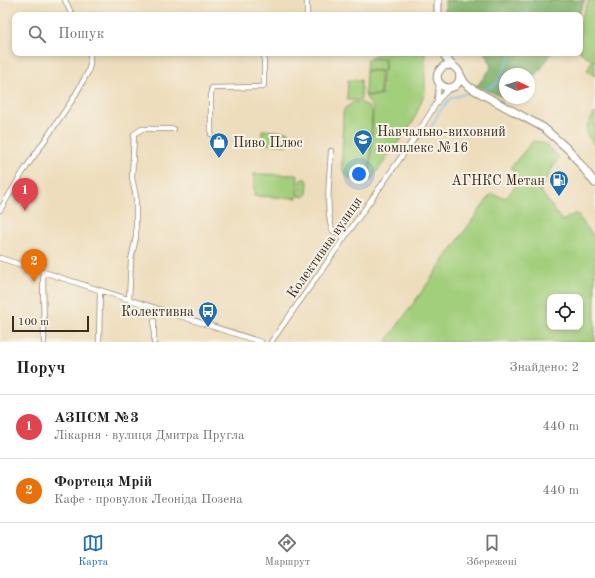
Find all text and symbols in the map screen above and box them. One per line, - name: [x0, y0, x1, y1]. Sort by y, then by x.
- search box: [12, 12, 583, 56]
- icon: search: [26, 23, 48, 45]
- text: Пошук: [58, 27, 104, 42]
- north arrow: [499, 68, 535, 104]
- place label: Навчально-виховний комплекс №16: [377, 125, 506, 155]
- school or university icon: Навчально-виховний комплекс №16: [352, 128, 374, 156]
- shop icon: Пиво Плюс: [208, 131, 230, 159]
- place label: Пиво Плюс: [233, 136, 303, 150]
- your location: [349, 164, 369, 184]
- fuel station icon: АГНКС Метан: [548, 169, 570, 197]
- place label: АГНКС Метан: [451, 174, 545, 188]
- pin: 1: [12, 178, 38, 211]
- street label: Колективна вулиця: [285, 194, 365, 301]
- pin: 2: [21, 249, 47, 282]
- map controls: [547, 294, 583, 330]
- button: locate: [547, 294, 583, 330]
- bus stop icon: Колективна: [197, 300, 219, 328]
- place label: Колективна: [121, 305, 194, 319]
- scale bar: [12, 314, 89, 333]
- text: 100 m: [18, 317, 49, 328]
- text: Поруч: [16, 360, 65, 377]
- text: Знайдено: 2: [510, 361, 579, 374]
- text: АЗПСМ №3: [54, 411, 139, 426]
- text: 1: [25, 420, 33, 433]
- text: 440 m: [542, 420, 579, 433]
- text: Лікарня · вулиця Дмитра Пругла: [54, 429, 245, 442]
- text: Фортеця Мрій: [54, 475, 152, 490]
- text: 2: [25, 484, 33, 497]
- text: 440 m: [542, 484, 579, 497]
- text: Кафе · провулок Леоніда Позена: [54, 493, 243, 506]
- tab: Карта: [78, 532, 108, 570]
- tab: Маршрут: [265, 532, 310, 570]
- tab: Збережені: [467, 532, 517, 570]

